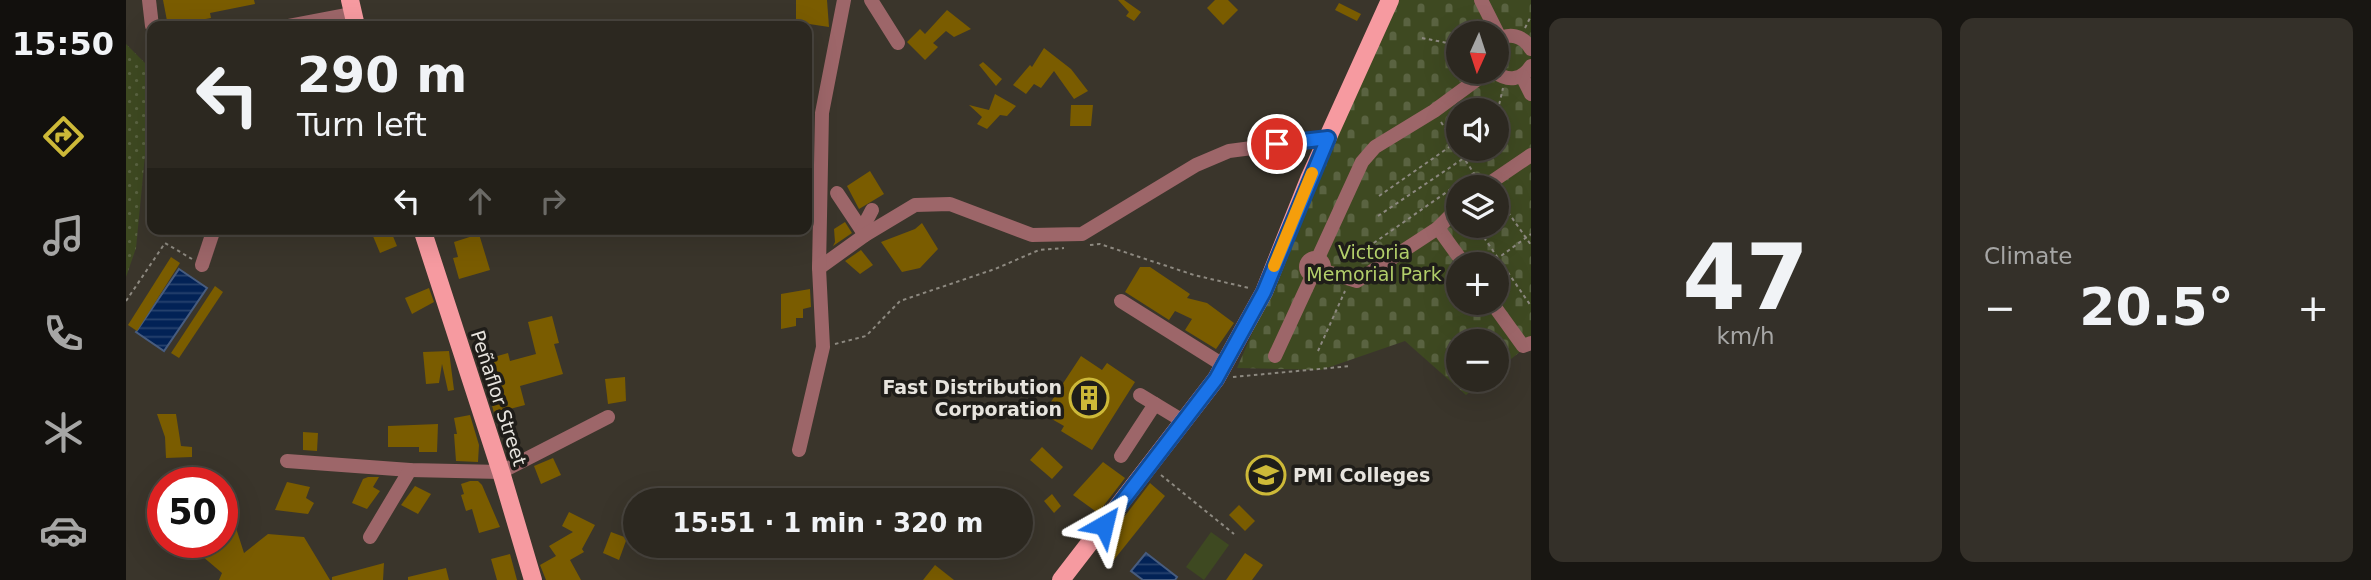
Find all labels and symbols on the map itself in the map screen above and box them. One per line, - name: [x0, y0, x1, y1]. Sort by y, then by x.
- north arrow: [1446, 21, 1508, 84]
- pin: [1247, 114, 1307, 174]
- park label: Victoria Memorial Park: [1306, 241, 1442, 285]
- street label: Peñaflor Street: [467, 327, 531, 469]
- place label: Fast Distribution Corporation: [882, 376, 1062, 420]
- building icon: Fast Distribution Corporation: [1068, 377, 1110, 419]
- school or university icon: PMI Colleges: [1245, 454, 1287, 496]
- place label: PMI Colleges: [1293, 464, 1430, 486]
- speed limit sign: 50: [147, 467, 238, 558]
- position arrow: [1067, 488, 1141, 562]

